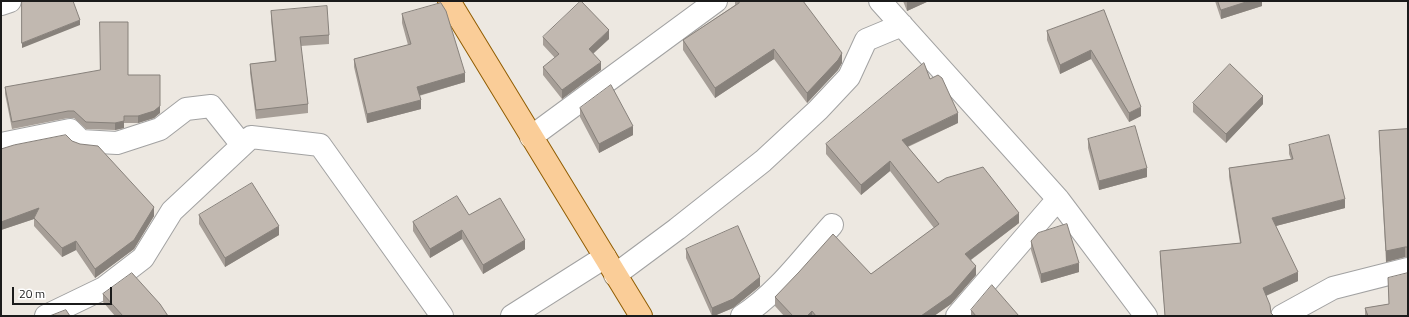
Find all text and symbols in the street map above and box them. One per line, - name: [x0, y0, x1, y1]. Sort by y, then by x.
- scale bar: [14, 279, 114, 305]
- text: 20 m: [19, 284, 45, 303]

